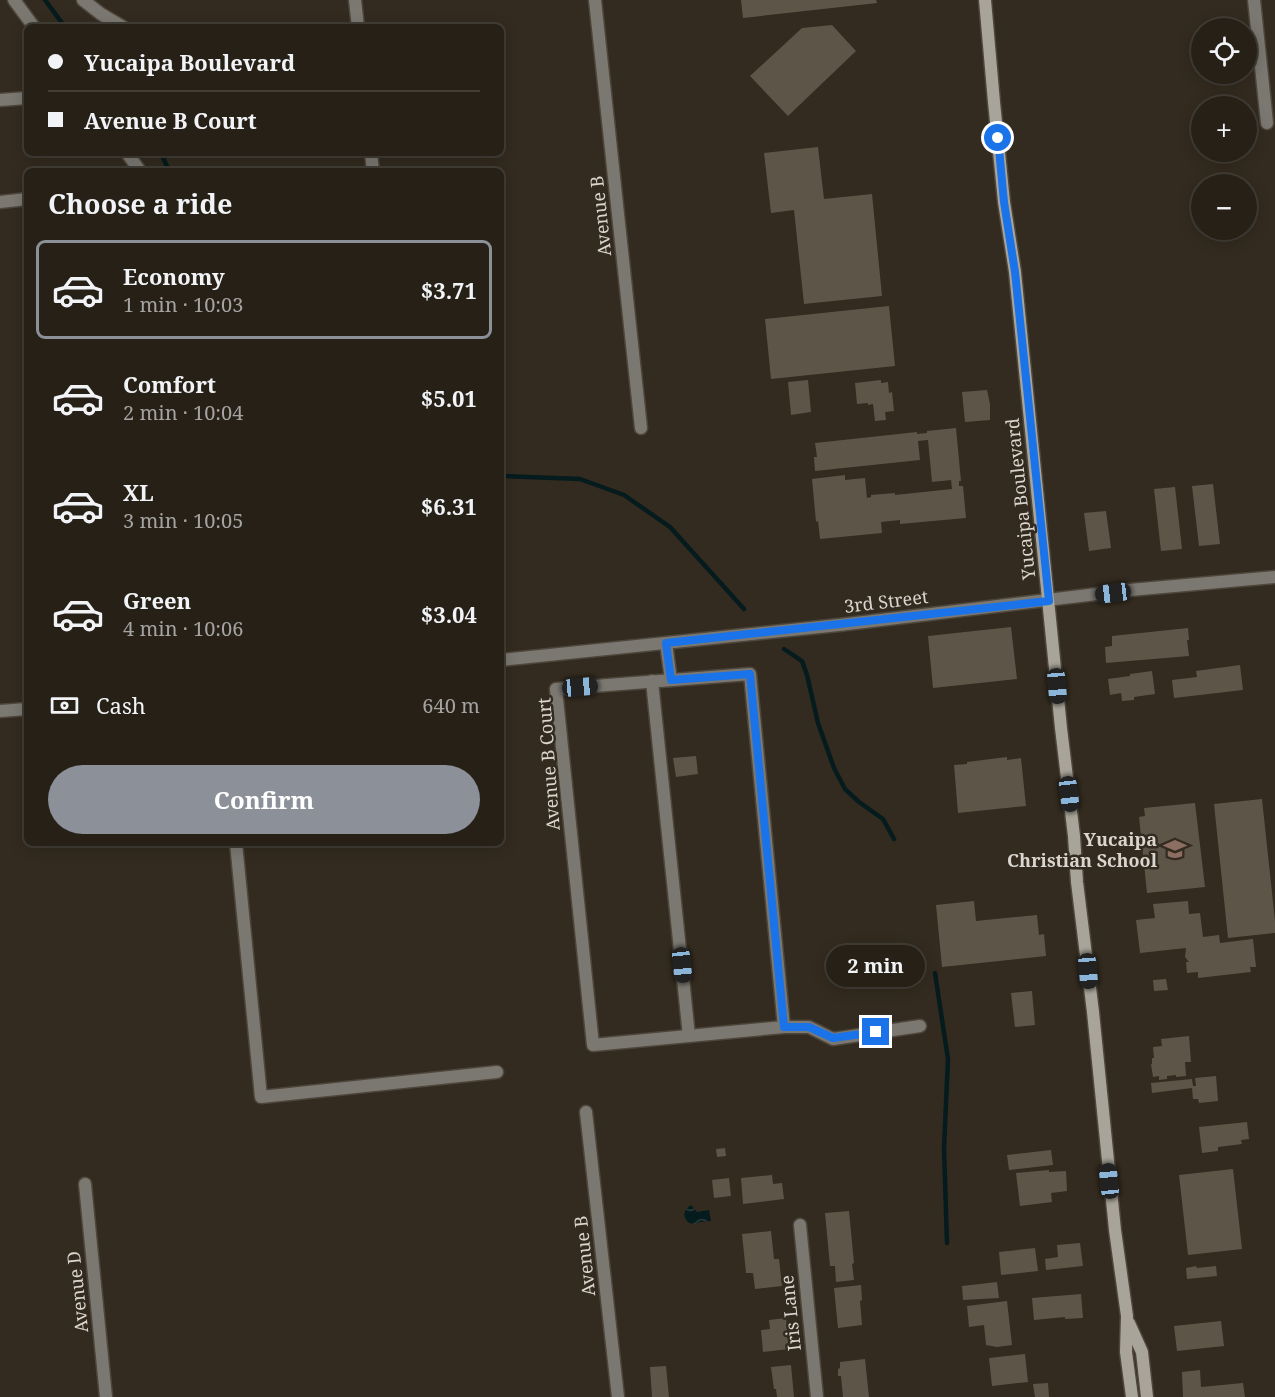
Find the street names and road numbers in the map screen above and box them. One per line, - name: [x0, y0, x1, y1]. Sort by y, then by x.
- street label: Avenue B: [584, 175, 616, 257]
- street label: Yucaipa Boulevard: [1000, 417, 1041, 582]
- street label: 3rd Street: [843, 584, 929, 618]
- street label: Avenue B Court: [531, 697, 565, 831]
- street label: Avenue B: [568, 1215, 600, 1297]
- street label: Avenue D: [61, 1250, 93, 1334]
- street label: Iris Lane: [774, 1274, 806, 1352]

